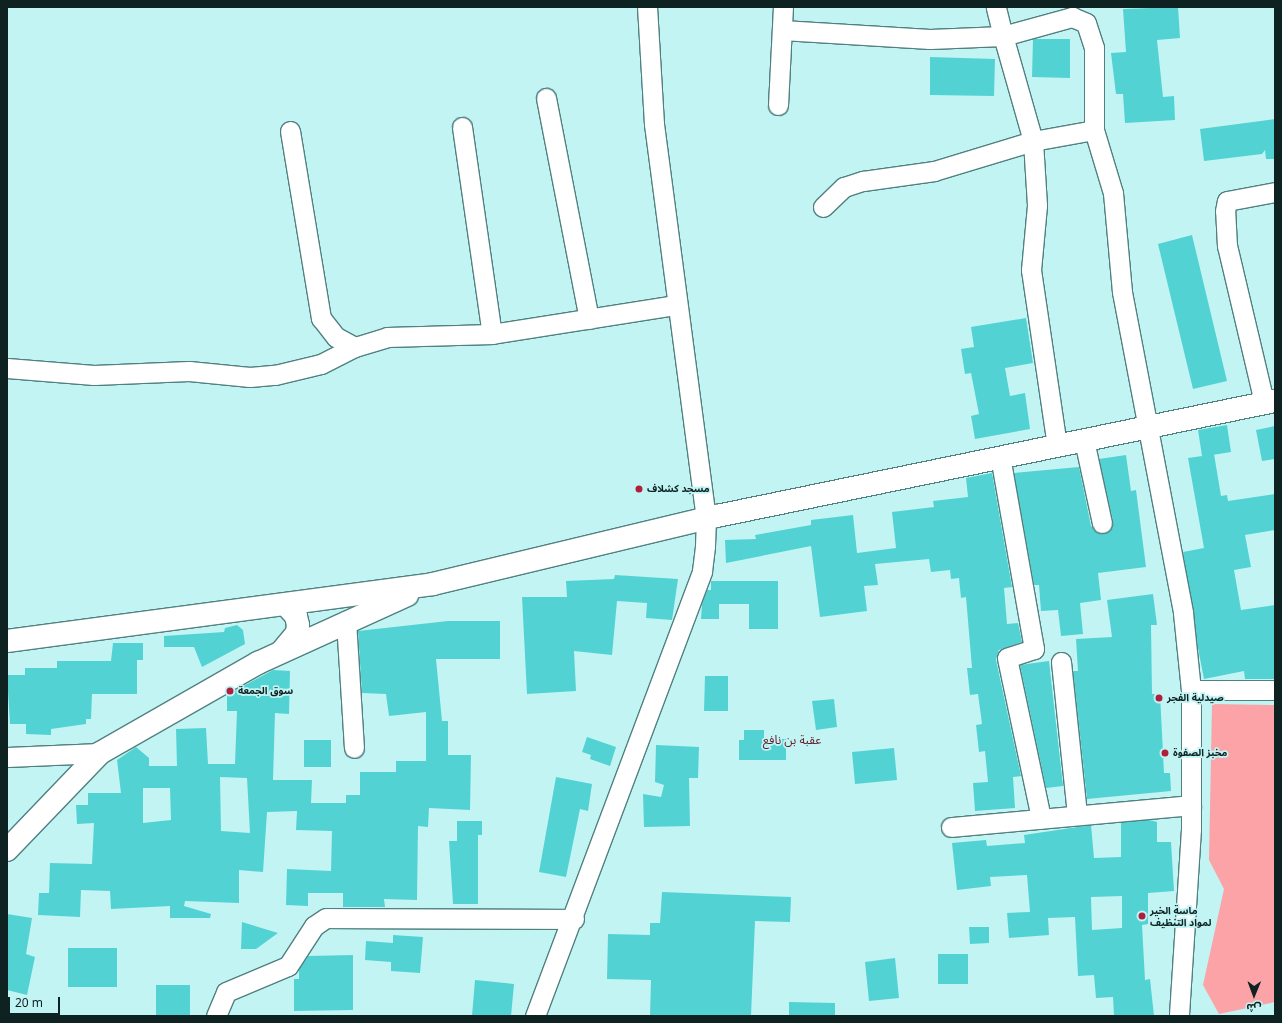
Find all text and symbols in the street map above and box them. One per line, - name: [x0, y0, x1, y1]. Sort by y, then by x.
- place label: مسجد كشلاف: [647, 483, 710, 495]
- marker: مسجد كشلاف: [634, 484, 644, 494]
- place label: سوق الجمعة: [238, 685, 293, 697]
- marker: سوق الجمعة: [225, 686, 235, 696]
- place label: صيدلية الفجر: [1167, 692, 1224, 704]
- marker: صيدلية الفجر: [1154, 693, 1164, 703]
- district label: عقبة بن نافع: [763, 734, 821, 748]
- place label: مخبز الصفوة: [1173, 747, 1227, 759]
- marker: مخبز الصفوة: [1160, 748, 1170, 758]
- place label: ماسة الخير لمواد التنظيف: [1150, 904, 1211, 928]
- marker: ماسة الخير لمواد التنظيف: [1137, 911, 1147, 921]
- north arrow: [1234, 975, 1274, 1015]
- scale bar: [10, 989, 62, 1015]
- text: 20 m: [15, 991, 43, 1016]
- text: ش: [1246, 996, 1262, 1019]

